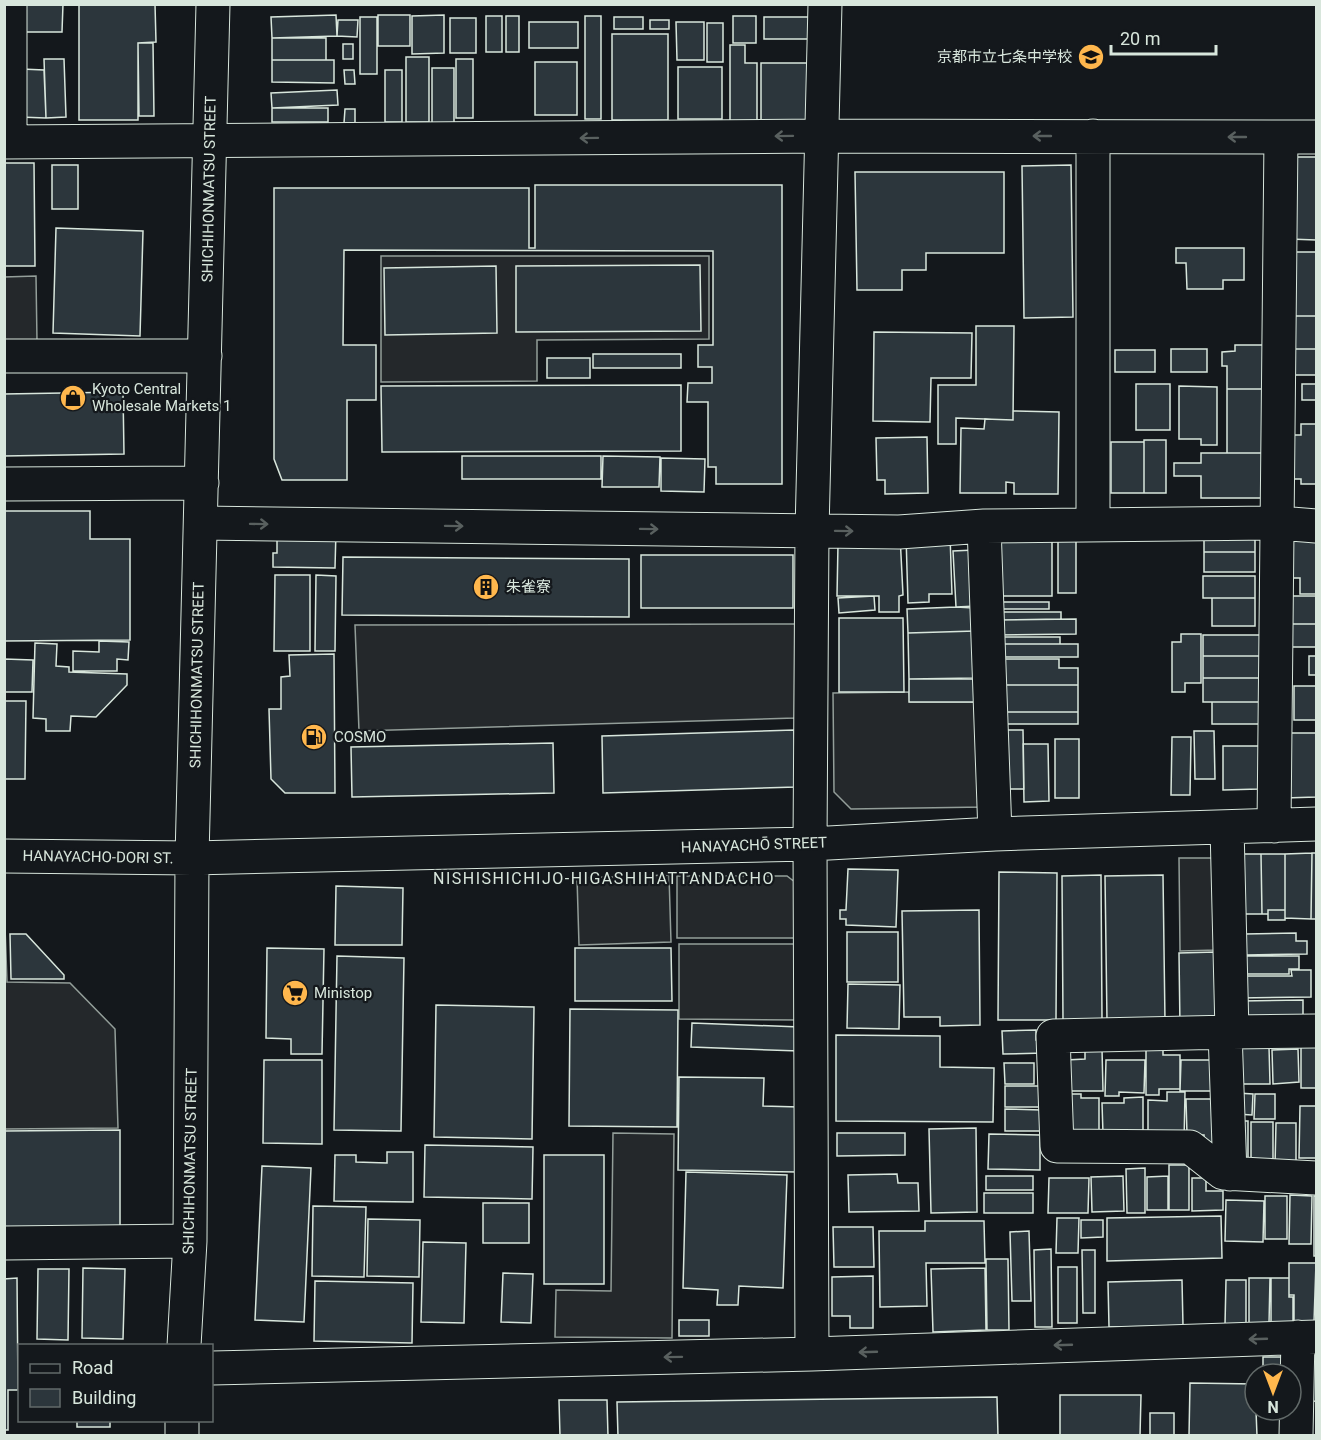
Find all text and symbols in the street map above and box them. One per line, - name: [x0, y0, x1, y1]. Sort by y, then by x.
- scale bar: [1111, 18, 1216, 56]
- text: 20 m: [1120, 28, 1160, 49]
- school or university icon: 京都市立七条中学校: [1076, 42, 1106, 72]
- place label: 京都市立七条中学校: [937, 48, 1072, 66]
- street label: SHICHIHONMATSU STREET: [198, 96, 220, 282]
- one-way arrow: [775, 130, 795, 142]
- one-way arrow: [1033, 130, 1053, 142]
- one-way arrow: [1228, 131, 1248, 143]
- one-way arrow: [580, 132, 600, 144]
- place label: Kyoto Central Wholesale Markets 1: [92, 380, 232, 415]
- shop icon: Kyoto Central Wholesale Markets 1: [58, 383, 88, 413]
- one-way arrow: [249, 518, 269, 529]
- one-way arrow: [444, 520, 464, 532]
- one-way arrow: [639, 523, 659, 534]
- one-way arrow: [834, 525, 854, 537]
- building icon: 朱雀寮: [471, 572, 501, 602]
- place label: 朱雀寮: [506, 578, 551, 596]
- street label: SHICHIHONMATSU STREET: [186, 582, 208, 768]
- fuel station icon: COSMO: [299, 722, 329, 752]
- place label: COSMO: [334, 728, 386, 746]
- street label: HANAYACHŌ STREET: [681, 833, 827, 857]
- street label: HANAYACHO-DORI ST.: [22, 847, 174, 867]
- district label: NISHISHICHIJO-HIGASHIHATTANDACHO: [433, 869, 775, 888]
- supermarket icon: Ministop: [280, 978, 310, 1008]
- place label: Ministop: [314, 984, 372, 1002]
- street label: SHICHIHONMATSU STREET: [179, 1068, 201, 1254]
- one-way arrow: [1249, 1333, 1269, 1344]
- one-way arrow: [1054, 1340, 1074, 1351]
- legend: [18, 1344, 213, 1422]
- one-way arrow: [859, 1346, 879, 1357]
- one-way arrow: [664, 1351, 684, 1363]
- text: Road: [72, 1357, 113, 1378]
- north arrow: [1243, 1362, 1303, 1422]
- text: Building: [72, 1387, 136, 1408]
- text: N: [1267, 1397, 1279, 1416]

